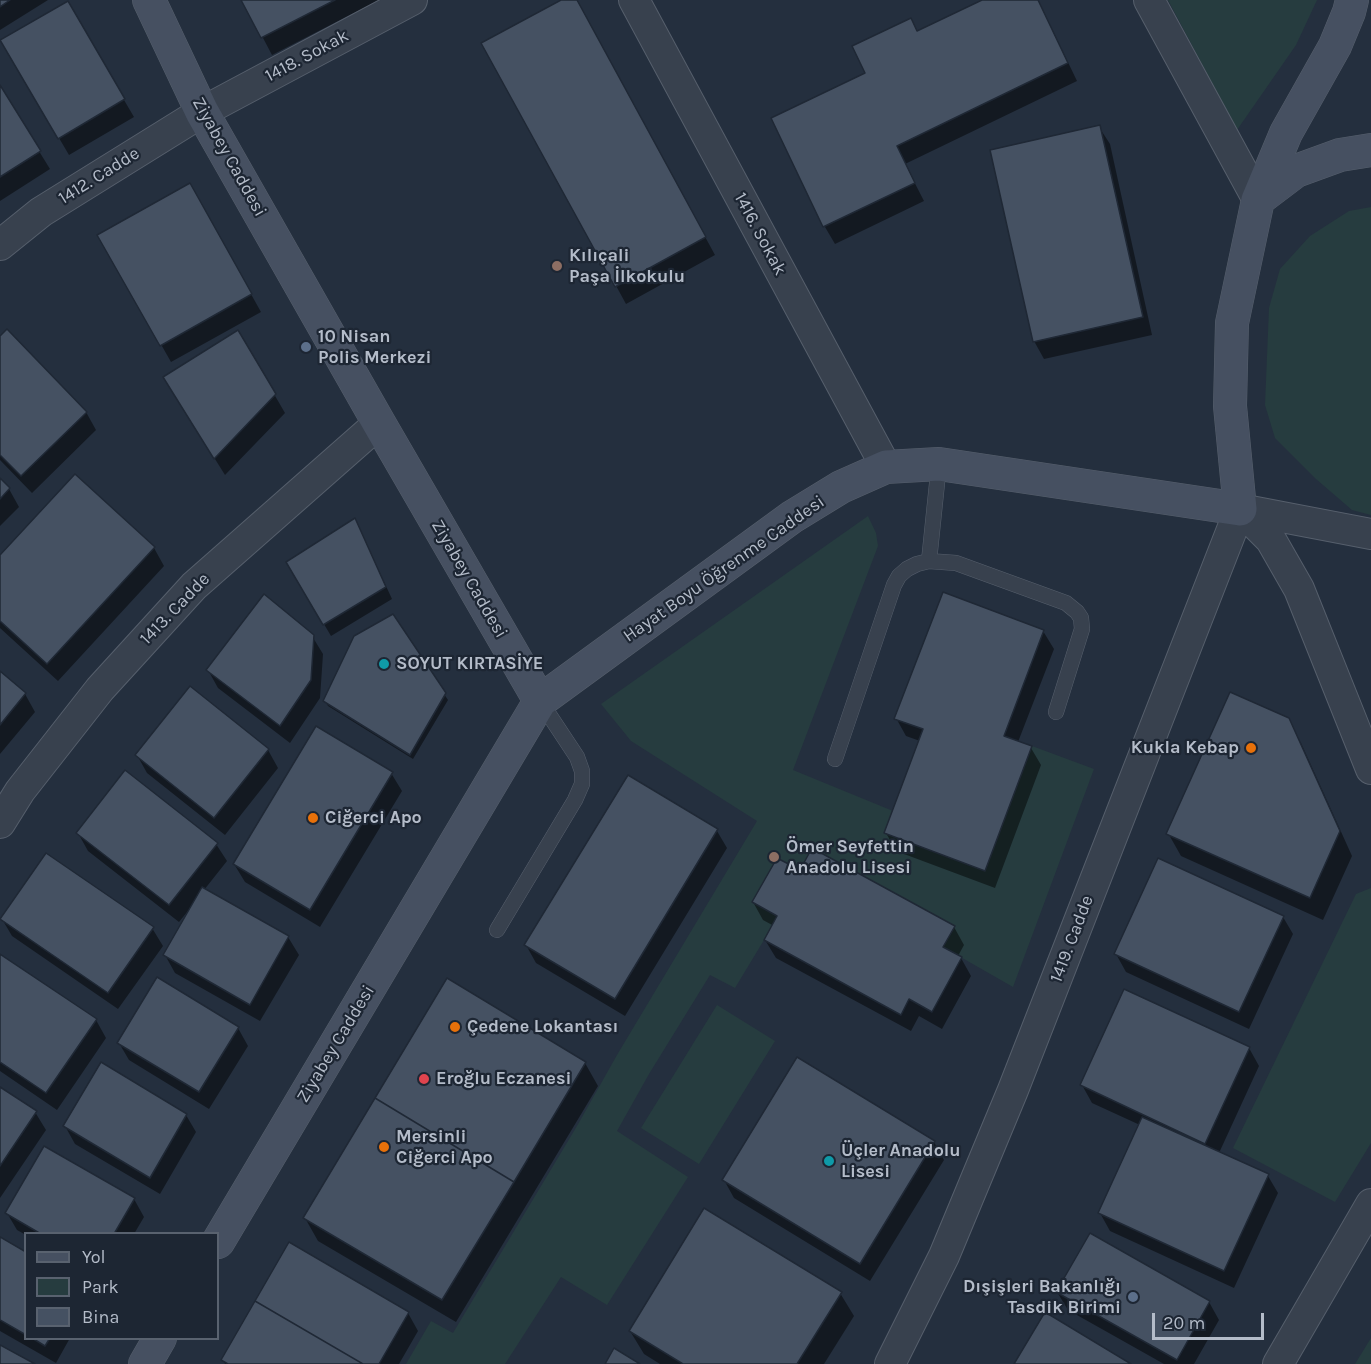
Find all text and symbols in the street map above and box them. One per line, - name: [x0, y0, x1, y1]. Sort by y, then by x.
- street label: 1418. Sokak: [262, 25, 352, 87]
- street label: Ziyabey Caddesi: [187, 94, 271, 220]
- street label: 1412. Cadde: [55, 143, 143, 209]
- street label: 1416. Sokak: [729, 189, 791, 279]
- place label: Kılıçali Paşa İlkokulu: [569, 245, 685, 288]
- marker: Kılıçali Paşa İlkokulu: [550, 259, 564, 273]
- place label: 10 Nisan Polis Merkezi: [318, 326, 431, 368]
- marker: 10 Nisan Polis Merkezi: [299, 340, 313, 354]
- street label: Hayat Boyu Öğrenme Caddesi: [619, 491, 829, 647]
- street label: Ziyabey Caddesi: [426, 516, 512, 642]
- street label: 1413. Cadde: [135, 569, 215, 649]
- place label: SOYUT KIRTASİYE: [396, 653, 543, 675]
- marker: SOYUT KIRTASİYE: [377, 657, 391, 671]
- place label: Kukla Kebap: [1131, 737, 1239, 759]
- marker: Kukla Kebap: [1244, 741, 1258, 755]
- place label: Ciğerci Apo: [325, 807, 422, 829]
- marker: Ciğerci Apo: [306, 811, 320, 825]
- place label: Ömer Seyfettin Anadolu Lisesi: [786, 836, 914, 878]
- marker: Ömer Seyfettin Anadolu Lisesi: [767, 850, 781, 864]
- street label: 1419. Cadde: [1046, 892, 1098, 986]
- street label: Ziyabey Caddesi: [292, 981, 380, 1107]
- place label: Çedene Lokantası: [467, 1016, 618, 1038]
- marker: Çedene Lokantası: [448, 1020, 462, 1034]
- place label: Eroğlu Eczanesi: [436, 1068, 571, 1090]
- marker: Eroğlu Eczanesi: [417, 1072, 431, 1086]
- place label: Mersinli Ciğerci Apo: [396, 1126, 493, 1168]
- marker: Mersinli Ciğerci Apo: [377, 1140, 391, 1154]
- place label: Üçler Anadolu Lisesi: [841, 1140, 961, 1182]
- marker: Üçler Anadolu Lisesi: [822, 1154, 836, 1168]
- legend: [24, 1232, 219, 1340]
- text: Yol: [82, 1246, 106, 1268]
- text: Park: [82, 1276, 119, 1298]
- place label: Dışişleri Bakanlığı Tasdik Birimi: [963, 1276, 1121, 1318]
- marker: Dışişleri Bakanlığı Tasdik Birimi: [1126, 1290, 1140, 1304]
- scale bar: [1155, 1301, 1268, 1339]
- text: Bina: [82, 1306, 119, 1328]
- text: 20 m: [1163, 1312, 1205, 1334]

